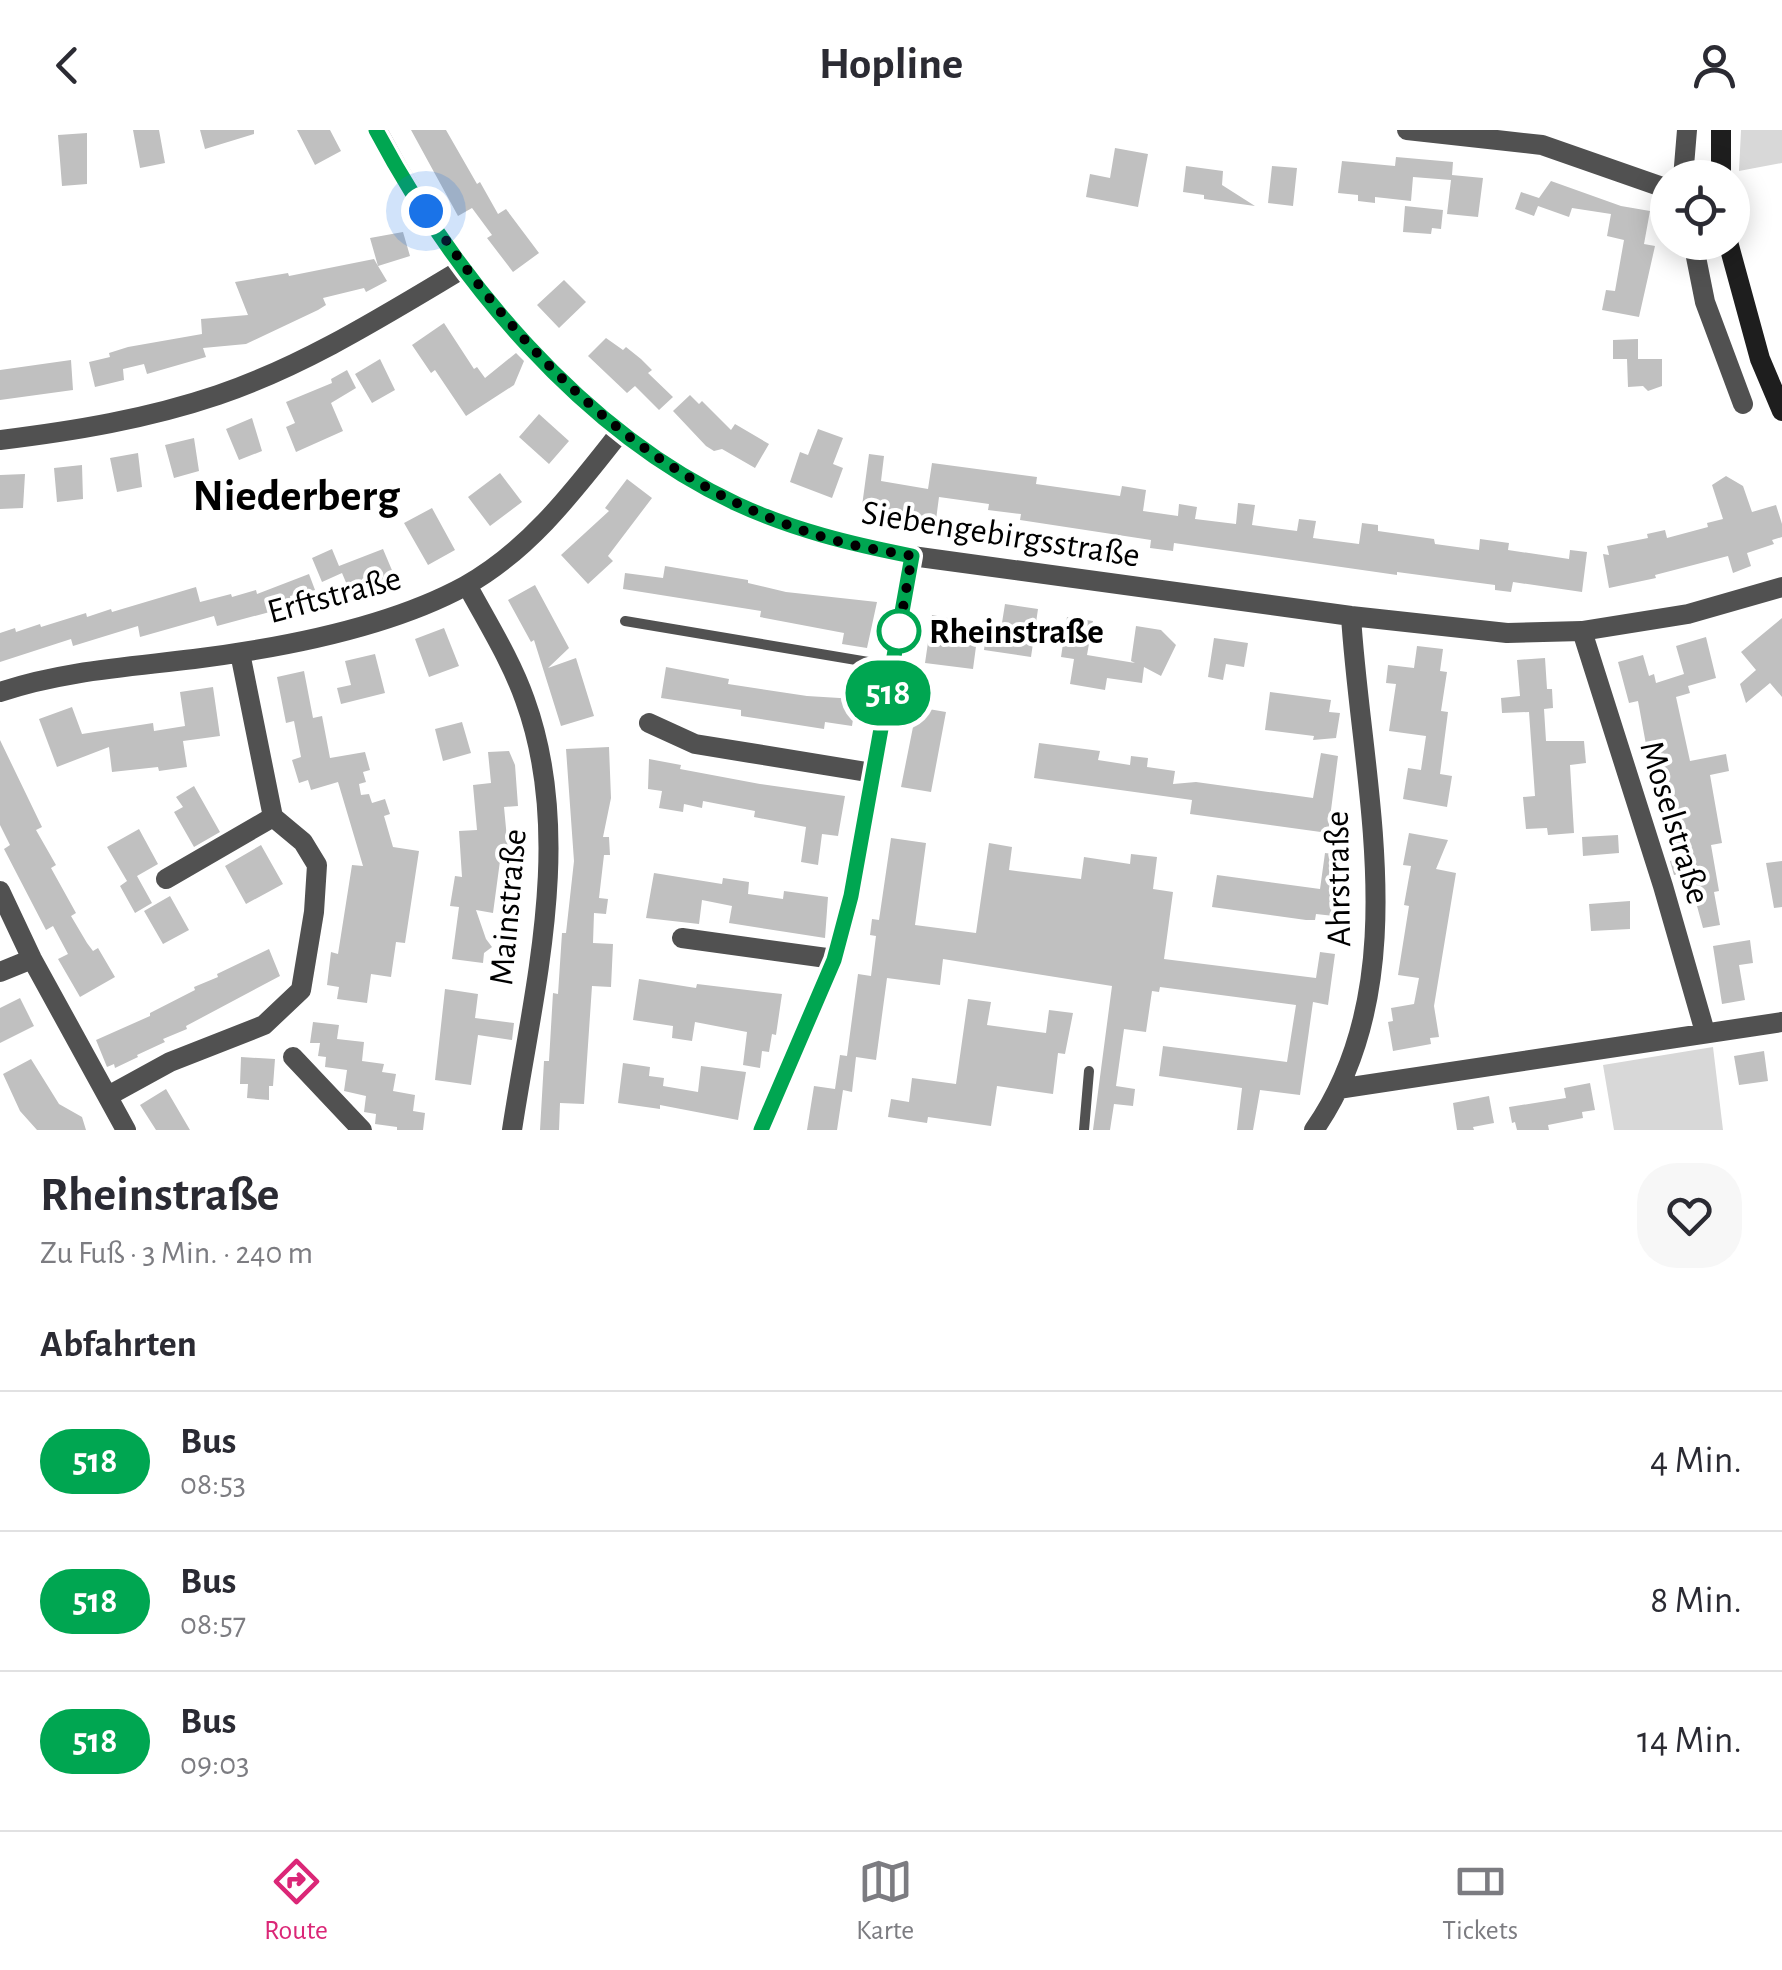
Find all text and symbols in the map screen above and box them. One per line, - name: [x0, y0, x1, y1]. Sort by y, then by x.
- icon: back: [40, 38, 95, 93]
- icon: person: [1687, 38, 1742, 93]
- text: Hopline: [819, 42, 963, 87]
- map controls: [1650, 160, 1750, 260]
- button: locate: [1650, 160, 1750, 260]
- your location: [401, 186, 451, 236]
- district label: Niederberg: [192, 474, 400, 519]
- street label: Siebengebirgsstraße: [859, 495, 1142, 574]
- street label: Erftstraße: [264, 561, 405, 630]
- marker: Rheinstraße: [878, 610, 920, 652]
- place label: Rheinstraße: [929, 615, 1104, 650]
- line badge: 518: [830, 660, 946, 726]
- text: 518: [866, 676, 910, 711]
- street label: Moselstraße: [1633, 737, 1716, 908]
- street label: Ahrstraße: [1320, 811, 1357, 947]
- street label: Mainstraße: [484, 828, 533, 987]
- button: heart: [1637, 1163, 1742, 1268]
- text: Rheinstraße: [40, 1172, 280, 1220]
- text: Zu Fuß · 3 Min. · 240 m: [40, 1237, 313, 1269]
- text: Abfahrten: [40, 1326, 197, 1364]
- text: Bus: [180, 1423, 236, 1461]
- text: 4 Min.: [1650, 1442, 1742, 1480]
- text: 518: [73, 1444, 117, 1479]
- text: 08:53: [180, 1468, 246, 1500]
- text: Bus: [180, 1563, 236, 1601]
- text: 8 Min.: [1650, 1582, 1742, 1620]
- text: 518: [73, 1584, 117, 1619]
- text: 08:57: [180, 1608, 246, 1640]
- text: Bus: [180, 1703, 236, 1741]
- text: 14 Min.: [1637, 1722, 1742, 1760]
- text: 518: [73, 1724, 117, 1759]
- text: 09:03: [180, 1748, 249, 1780]
- tab: Route: [264, 1854, 328, 1948]
- tab: Karte: [856, 1854, 914, 1948]
- tab: Tickets: [1442, 1854, 1518, 1948]

